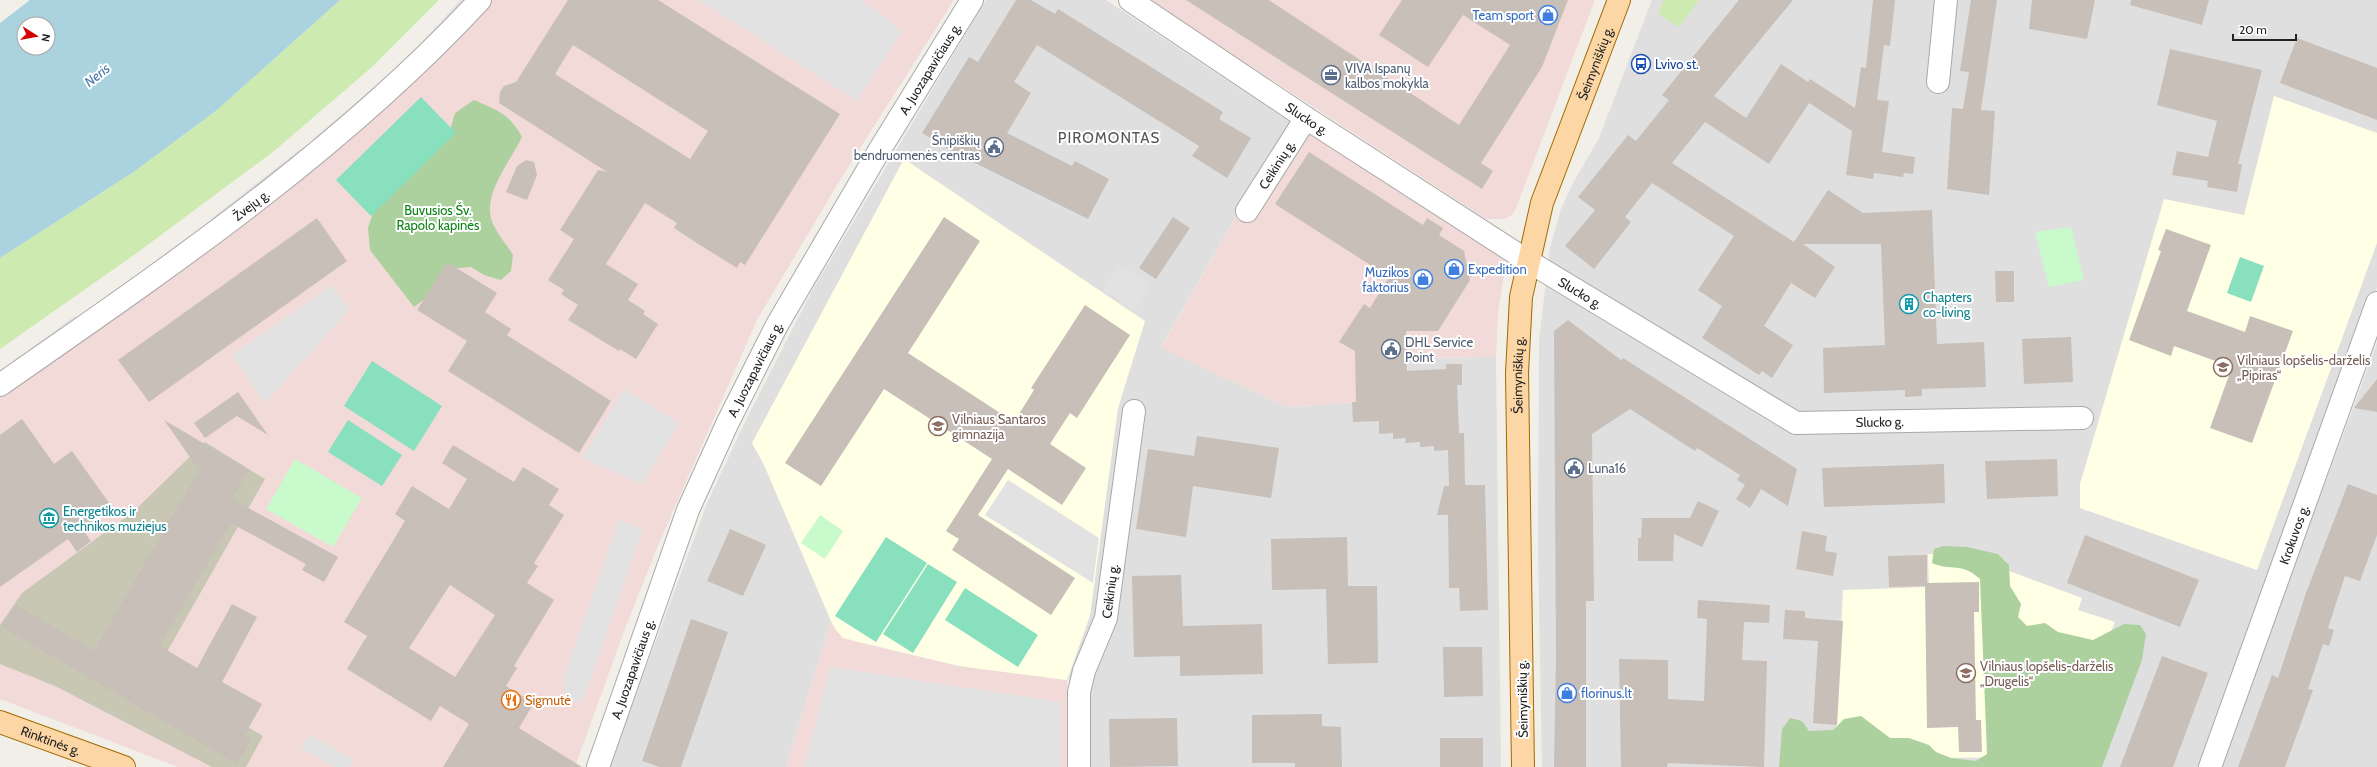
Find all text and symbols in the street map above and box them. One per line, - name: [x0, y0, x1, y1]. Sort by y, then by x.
- shop icon: Team sport: [1537, 4, 1559, 26]
- place label: Team sport: [1473, 7, 1535, 23]
- north arrow: [16, 16, 56, 56]
- scale bar: [2233, 16, 2296, 42]
- street label: A. Juozapavičiaus g.: [895, 20, 964, 117]
- text: 20 m: [2239, 22, 2267, 37]
- street label: Šeimyniškių g.: [1573, 24, 1616, 102]
- text: N: [38, 33, 53, 43]
- bus stop icon: Lvivo st.: [1630, 53, 1652, 75]
- place label: Lvivo st.: [1655, 56, 1699, 72]
- water label: Neris: [80, 59, 114, 91]
- place label: VIVA Ispanų kalbos mokykla: [1345, 60, 1430, 91]
- office icon: VIVA Ispanų kalbos mokykla: [1320, 64, 1342, 86]
- street label: Slucko g.: [1282, 99, 1332, 139]
- district label: PIROMONTAS: [1058, 129, 1160, 147]
- place label: Šnipiškių bendruomenės centras: [854, 131, 981, 163]
- public building icon: Šnipiškių bendruomenės centras: [983, 136, 1005, 158]
- street label: Ceikinių g.: [1255, 137, 1298, 192]
- street label: Žvejų g.: [229, 186, 273, 224]
- park label: Buvusios Šv. Rapolo kapinės: [397, 201, 480, 233]
- shop icon: Expedition: [1443, 258, 1465, 280]
- place label: Expedition: [1468, 261, 1527, 277]
- place label: Muzikos faktorius: [1362, 264, 1410, 295]
- shop icon: Muzikos faktorius: [1412, 268, 1434, 290]
- street label: Slucko g.: [1555, 273, 1605, 312]
- place label: Chapters co-living: [1923, 289, 1973, 320]
- building icon: Chapters co-living: [1898, 293, 1920, 315]
- street label: A. Juozapavičiaus g.: [724, 318, 785, 420]
- place label: DHL Service Point: [1405, 334, 1473, 365]
- street label: Šeimyniškių g.: [1509, 335, 1527, 414]
- public building icon: DHL Service Point: [1380, 338, 1402, 360]
- place label: Vilniaus lopšelis-darželis „Pipiras“: [2237, 352, 2371, 383]
- school or university icon: Vilniaus lopšelis-darželis „Pipiras“: [2212, 356, 2234, 378]
- place label: Vilniaus Santaros gimnazija: [952, 411, 1046, 443]
- street label: Slucko g.: [1856, 413, 1904, 430]
- school or university icon: Vilniaus Santaros gimnazija: [927, 415, 949, 437]
- public building icon: Luna16: [1563, 457, 1585, 479]
- place label: Luna16: [1588, 460, 1626, 476]
- street label: Krokuvos g.: [2276, 502, 2312, 567]
- place label: Energetikos ir technikos muziejus: [63, 503, 167, 535]
- museum icon: Energetikos ir technikos muziejus: [38, 507, 60, 529]
- street label: Ceikinių g.: [1098, 563, 1121, 619]
- street label: A. Juozapavičiaus g.: [608, 616, 657, 721]
- place label: Vilniaus lopšelis-darželis „Drugelis“: [1980, 658, 2114, 689]
- street label: Šeimyniškių g.: [1512, 660, 1531, 738]
- school or university icon: Vilniaus lopšelis-darželis „Drugelis“: [1955, 662, 1977, 684]
- shop icon: florinus.lt: [1556, 682, 1578, 704]
- place label: florinus.lt: [1581, 685, 1632, 701]
- restaurant icon: Sigmutė: [500, 689, 522, 711]
- place label: Sigmutė: [525, 692, 571, 708]
- street label: Rinktinės g.: [19, 722, 83, 759]

